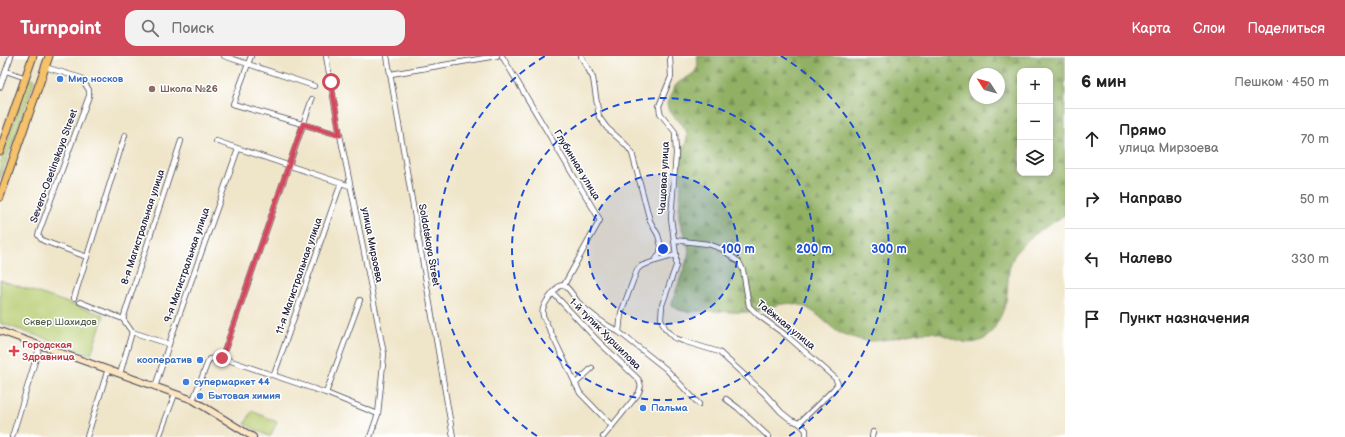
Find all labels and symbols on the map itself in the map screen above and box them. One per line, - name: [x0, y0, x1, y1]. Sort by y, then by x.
- north arrow: [969, 68, 1005, 104]
- place label: Мир носков: [68, 73, 124, 85]
- route start: [322, 73, 340, 91]
- marker: Мир носков: [55, 74, 65, 84]
- place label: Школа №26: [160, 83, 218, 95]
- marker: Школа №26: [147, 84, 157, 94]
- street label: Severo-Osetinskaya Street: [28, 108, 80, 224]
- street label: Глубинная улица: [551, 128, 603, 202]
- street label: Чащовая улица: [656, 141, 672, 215]
- street label: 8-я Магистральная улица: [119, 168, 167, 286]
- street label: Soldatskaya Street: [416, 203, 442, 287]
- street label: 9-я Магистральная улица: [162, 206, 212, 324]
- street label: улица Мирзоева: [359, 206, 385, 284]
- street label: 11-я Магистральная улица: [273, 216, 325, 336]
- centre of rings: [656, 242, 670, 256]
- text: 100 m: [721, 242, 755, 257]
- text: 200 m: [796, 242, 832, 257]
- text: 300 m: [871, 242, 907, 257]
- street label: 1-й тупик Хуршилова: [567, 296, 643, 372]
- street label: Таёжная улица: [754, 298, 818, 352]
- park label: Сквер Шахидов: [23, 316, 97, 328]
- place label: Городская Здравница: [22, 339, 75, 363]
- marker: Городская Здравница: [9, 346, 19, 356]
- route end: [213, 349, 231, 367]
- place label: кооператив: [137, 354, 193, 366]
- marker: кооператив: [195, 355, 205, 365]
- place label: супермаркет 44: [194, 376, 270, 388]
- marker: супермаркет 44: [181, 377, 191, 387]
- place label: Бытовая химия: [208, 390, 281, 402]
- marker: Бытовая химия: [195, 391, 205, 401]
- place label: Пальма: [651, 402, 688, 414]
- marker: Пальма: [638, 403, 648, 413]

